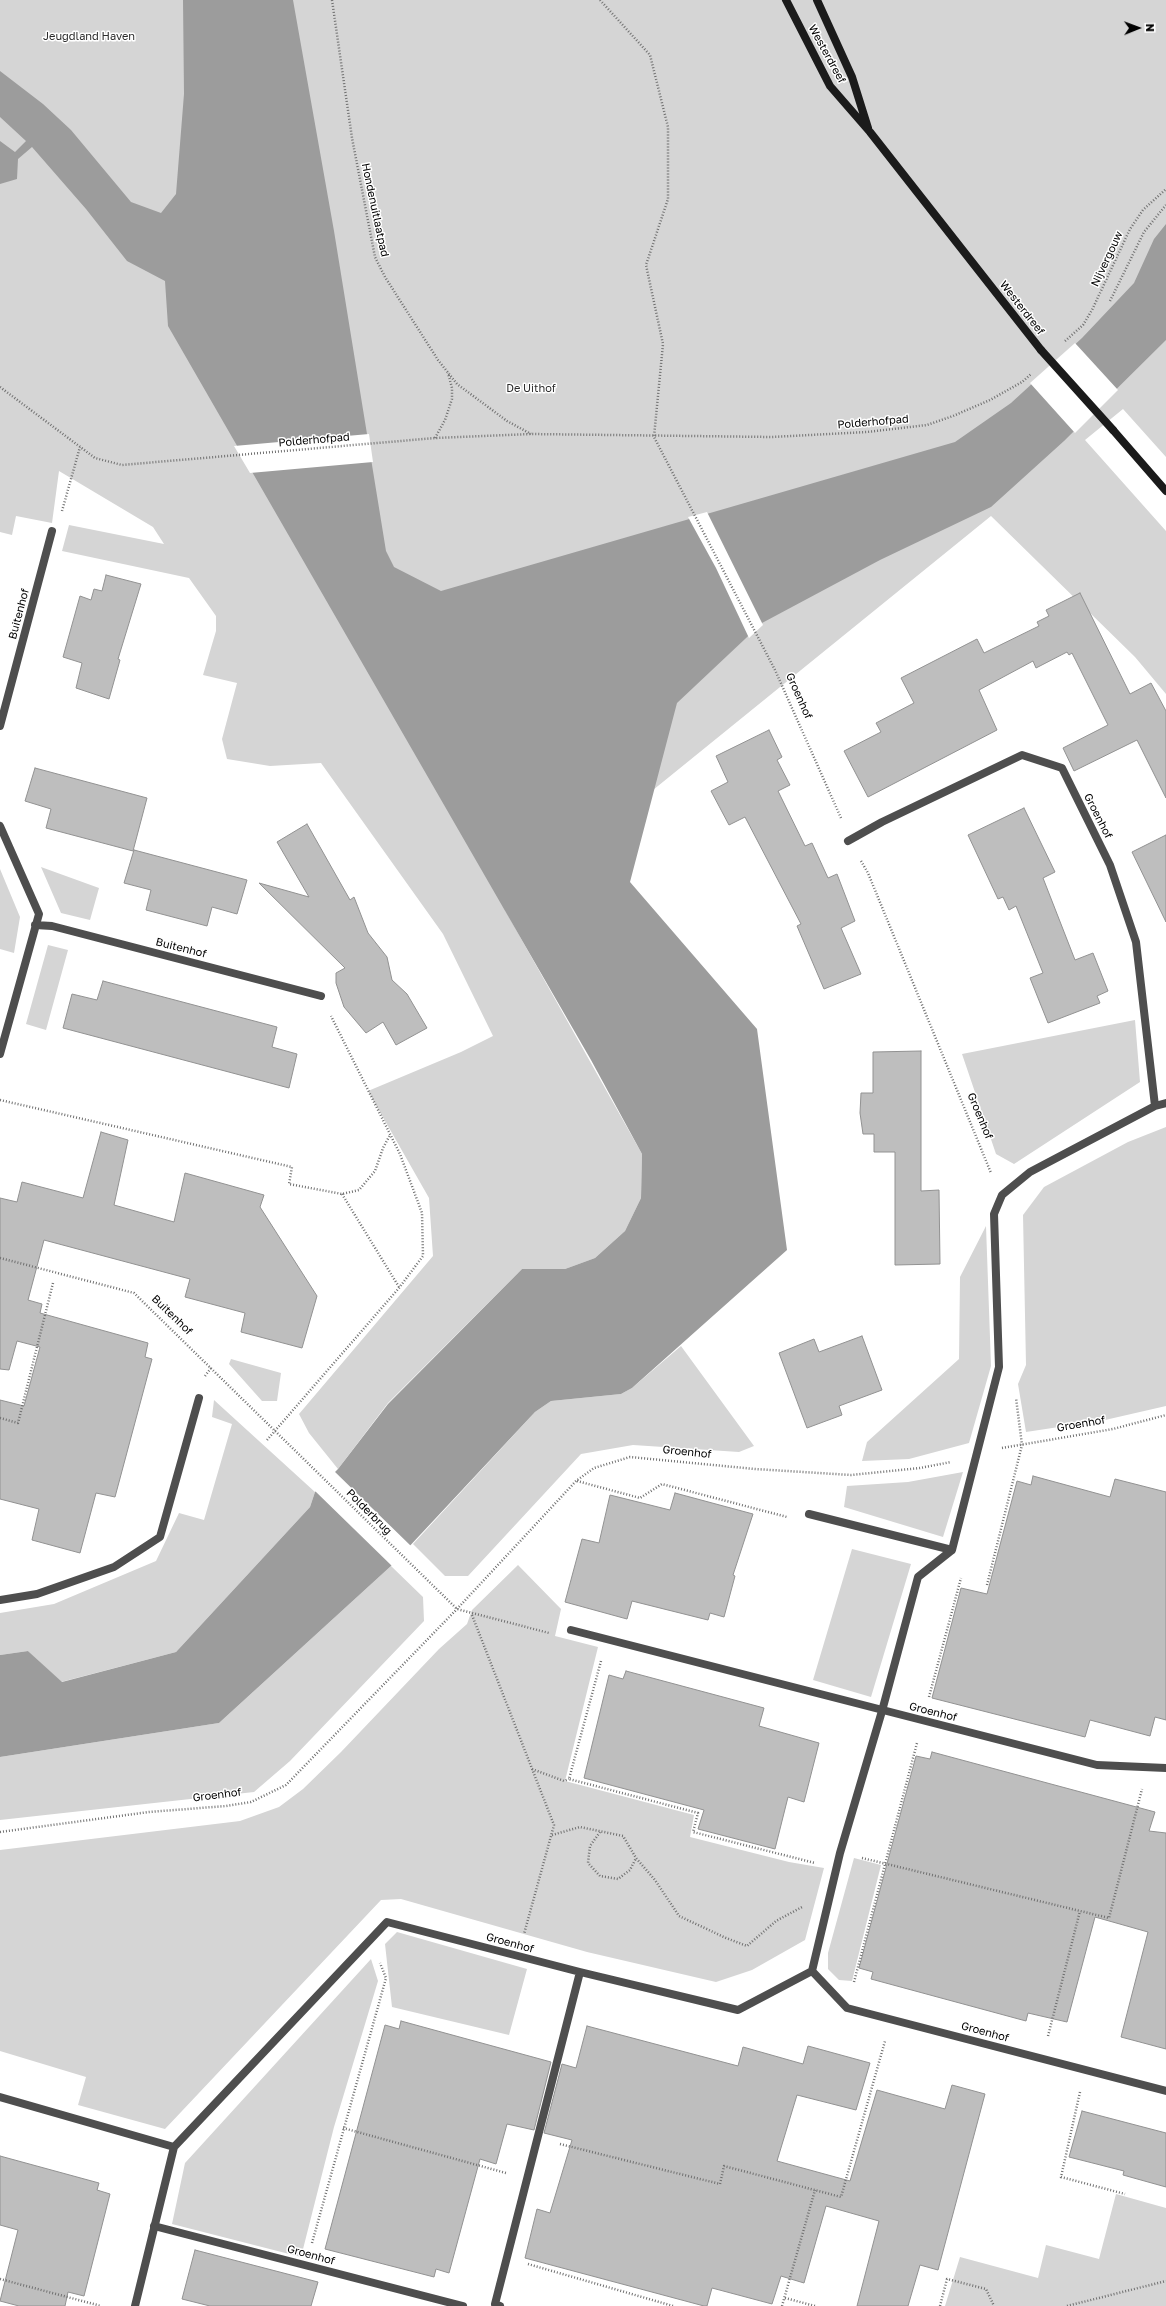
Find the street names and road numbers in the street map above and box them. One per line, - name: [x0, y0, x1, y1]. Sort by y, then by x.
- street label: Westerdreef: [805, 22, 849, 86]
- street label: Hondenuitlaatpad: [359, 162, 391, 258]
- street label: Nijvergouw: [1088, 229, 1126, 289]
- street label: Westerdreef: [997, 278, 1047, 338]
- street label: Polderhofpad: [837, 412, 909, 432]
- street label: Polderhofpad: [278, 430, 350, 450]
- street label: Buitenhof: [6, 587, 32, 641]
- street label: Groenhof: [783, 671, 815, 721]
- street label: Groenhof: [1081, 791, 1115, 841]
- street label: Buitenhof: [154, 935, 208, 961]
- street label: Groenhof: [964, 1091, 996, 1141]
- street label: Buitenhof: [149, 1292, 195, 1338]
- street label: Groenhof: [1056, 1413, 1106, 1435]
- street label: Groenhof: [662, 1443, 712, 1461]
- street label: Polderbrug: [343, 1486, 395, 1538]
- street label: Groenhof: [908, 1700, 958, 1724]
- street label: Groenhof: [192, 1785, 242, 1805]
- street label: Groenhof: [485, 1930, 535, 1956]
- street label: Groenhof: [960, 2019, 1010, 2045]
- street label: Groenhof: [286, 2242, 336, 2268]

